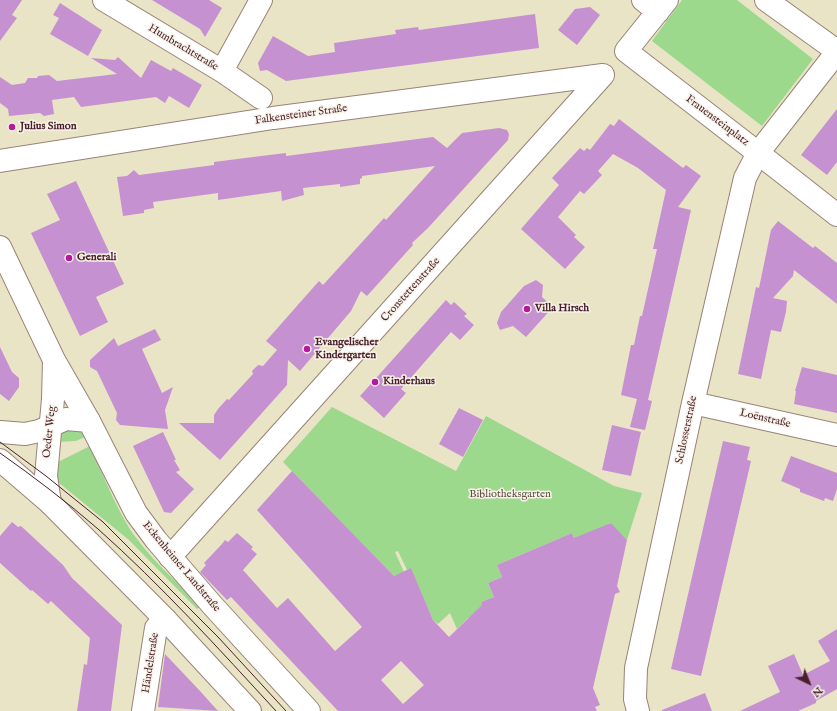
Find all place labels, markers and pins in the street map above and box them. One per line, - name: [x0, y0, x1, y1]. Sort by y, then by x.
- place label: Julius Simon: [20, 120, 77, 134]
- marker: Julius Simon: [7, 122, 17, 132]
- place label: Generali: [77, 251, 116, 265]
- marker: Generali: [64, 253, 74, 263]
- place label: Villa Hirsch: [535, 302, 589, 316]
- marker: Villa Hirsch: [522, 304, 532, 314]
- place label: Evangelischer Kindergarten: [315, 336, 378, 362]
- marker: Evangelischer Kindergarten: [302, 344, 312, 354]
- place label: Kinderhaus: [383, 375, 435, 389]
- marker: Kinderhaus: [370, 377, 380, 387]

